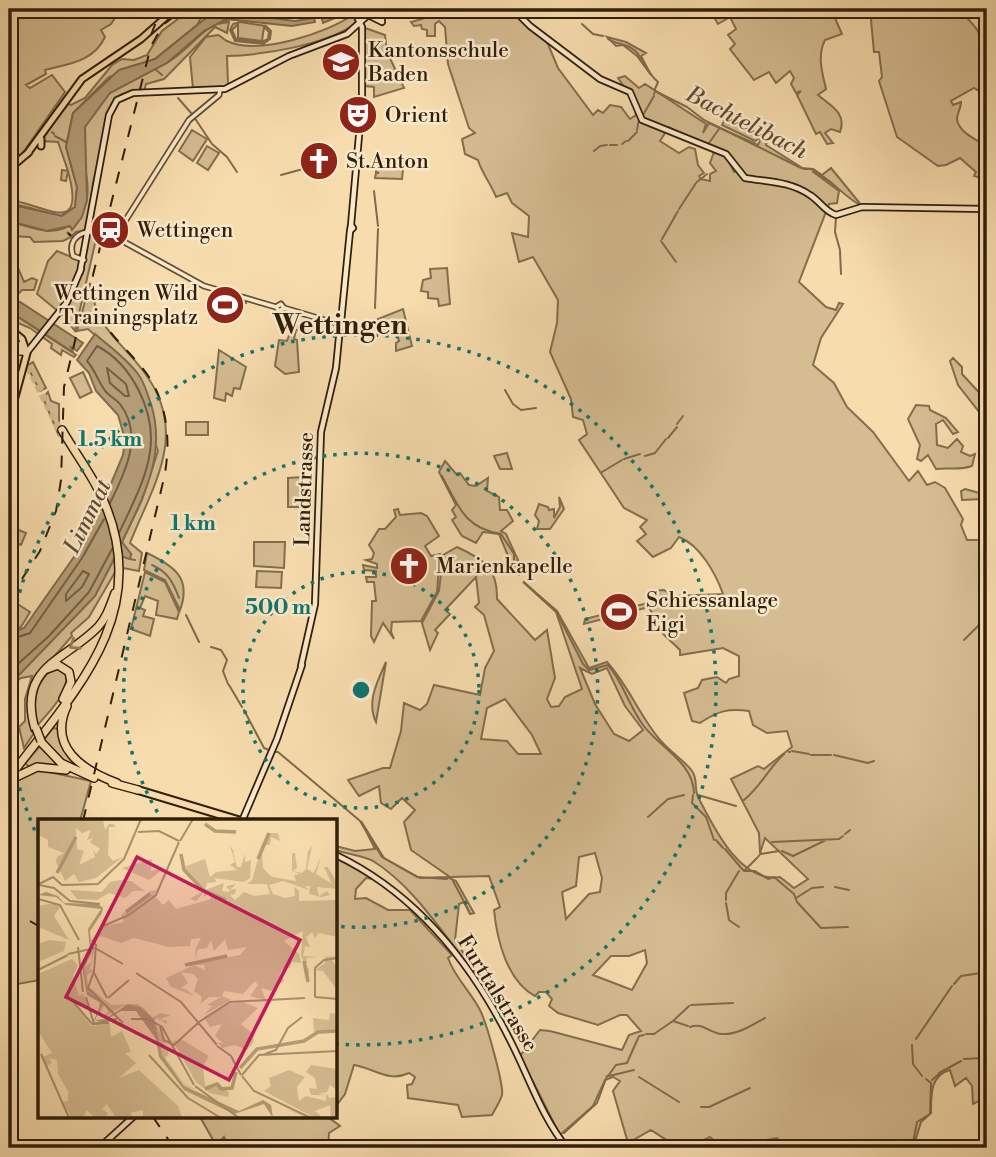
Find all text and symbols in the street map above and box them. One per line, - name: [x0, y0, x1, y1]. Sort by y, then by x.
- place label: Kantonsschule Baden: [367, 38, 509, 88]
- school or university icon: Kantonsschule Baden: [320, 41, 362, 83]
- water label: Bachtelibach: [680, 80, 812, 166]
- theatre icon: Orient: [337, 94, 379, 136]
- place label: Orient: [385, 103, 449, 129]
- church icon: St.Anton: [298, 140, 340, 182]
- place label: St.Anton: [346, 149, 429, 175]
- station icon: Wettingen: [89, 209, 131, 251]
- place label: Wettingen: [136, 218, 234, 244]
- place label: Wettingen Wild Trainingsplatz: [53, 281, 198, 331]
- sports icon: Wettingen Wild Trainingsplatz: [204, 284, 246, 326]
- district label: Wettingen: [271, 308, 408, 343]
- text: 1.5 km: [78, 427, 142, 453]
- street label: Landstrasse: [290, 431, 320, 547]
- water label: Limmat: [58, 475, 118, 559]
- text: 1 km: [170, 511, 216, 537]
- church icon: Marienkapelle: [388, 545, 430, 587]
- place label: Marienkapelle: [436, 554, 573, 580]
- place label: Schiessanlage Eigi: [646, 588, 778, 638]
- sports icon: Schiessanlage Eigi: [598, 591, 640, 633]
- text: 500 m: [245, 595, 311, 621]
- one-way arrow: [68, 636, 81, 649]
- centre of rings: [349, 678, 373, 702]
- inset map: [38, 819, 338, 1118]
- street label: Furttalstrasse: [451, 930, 543, 1057]

